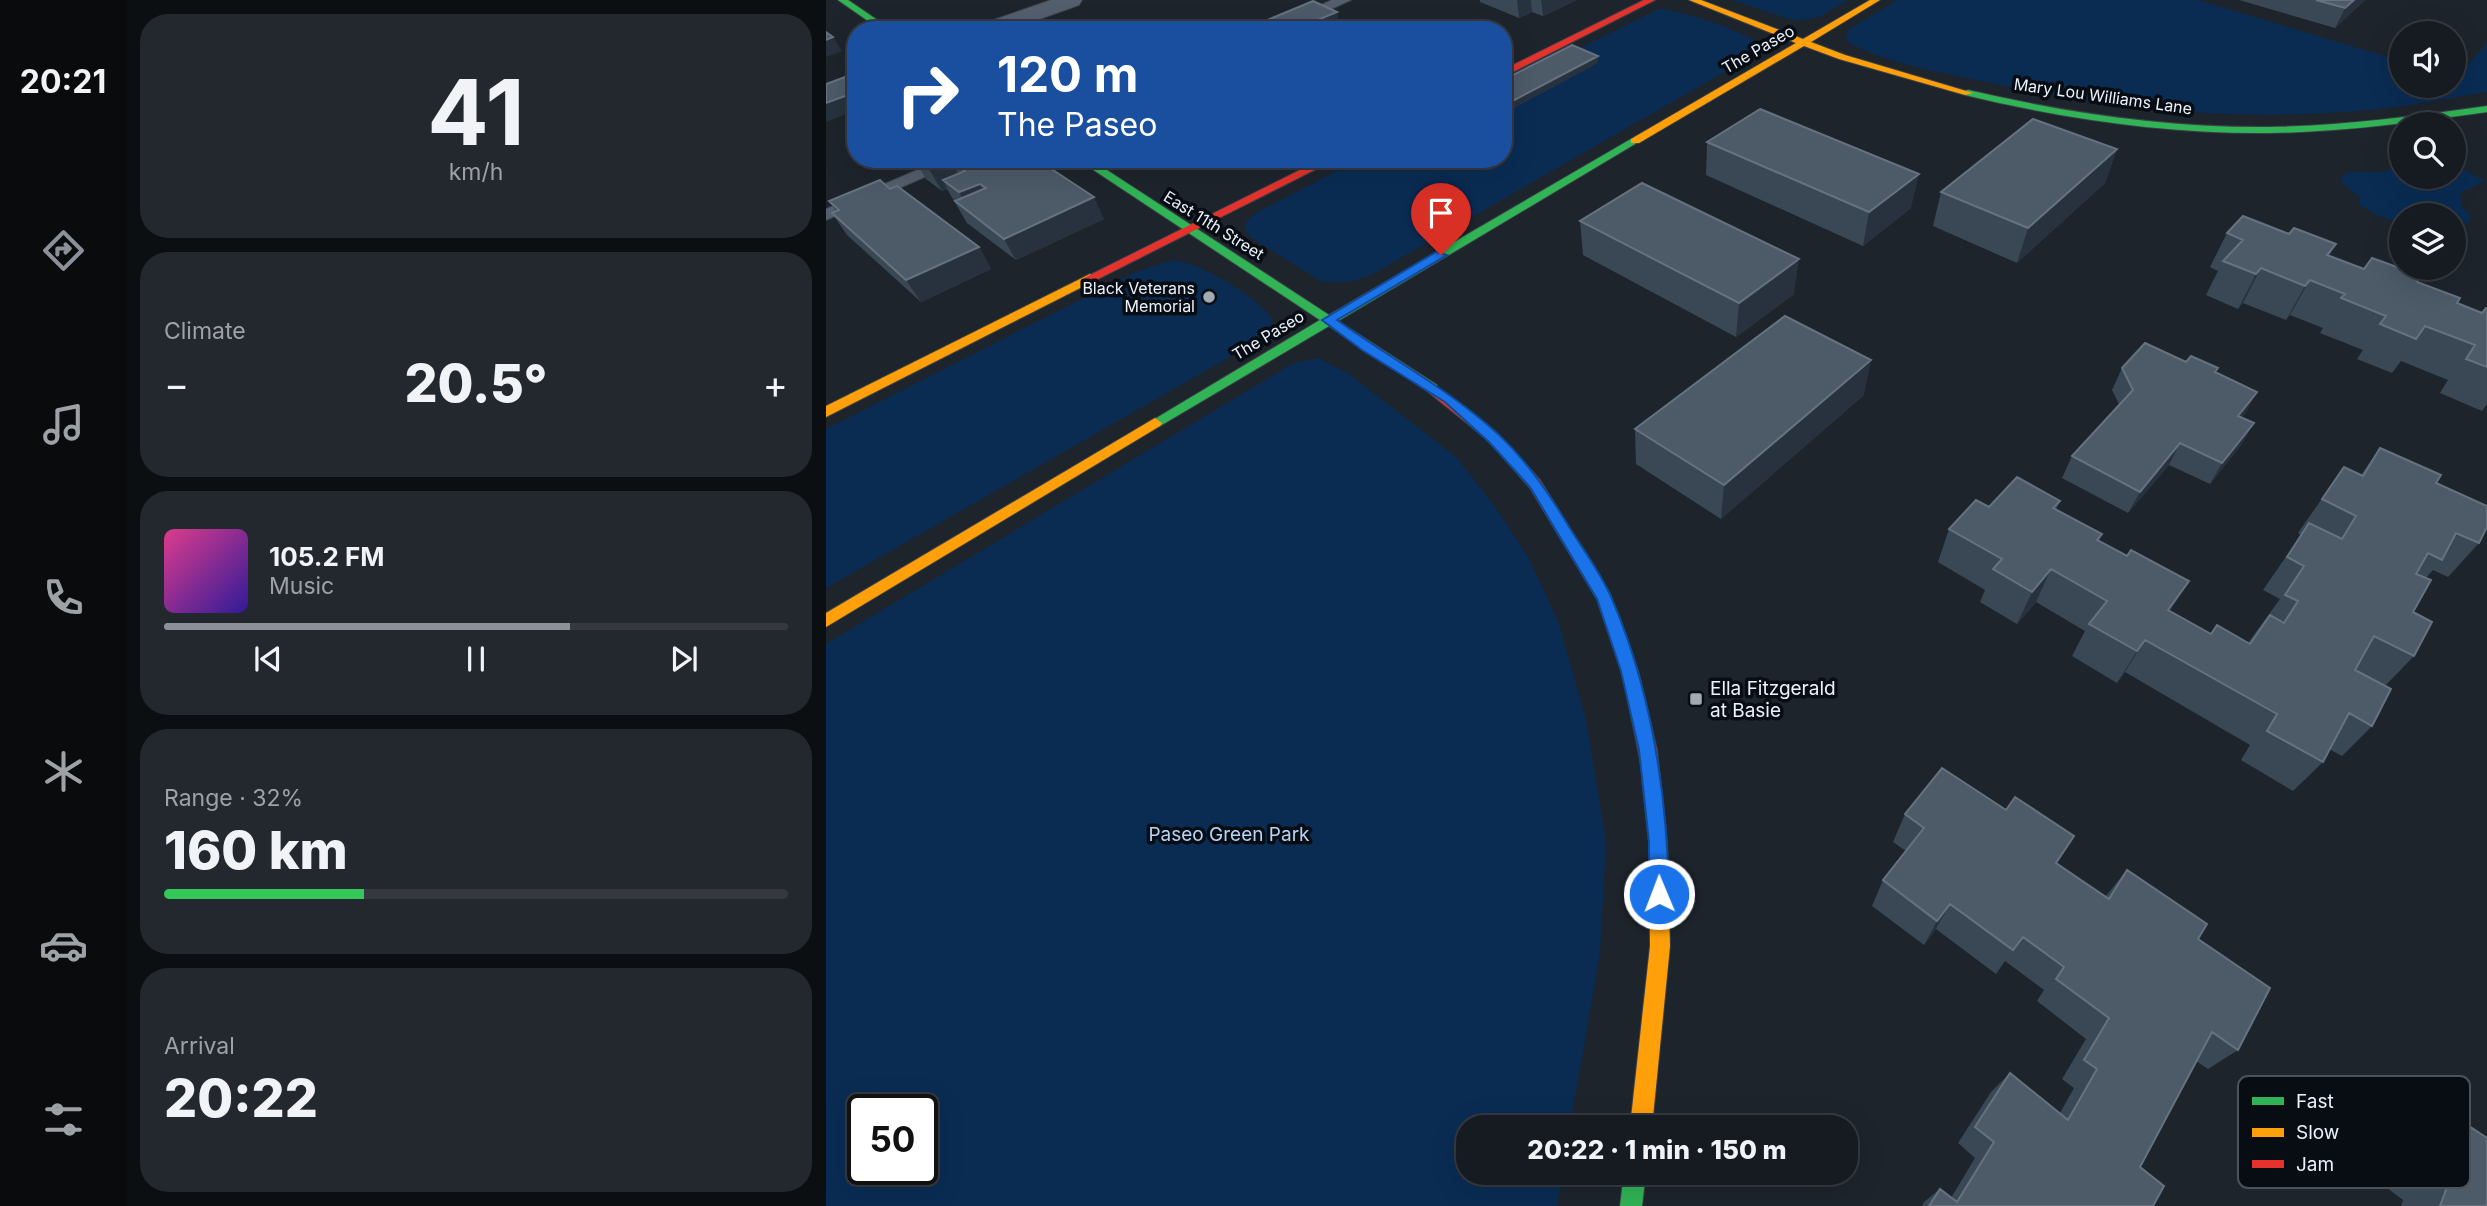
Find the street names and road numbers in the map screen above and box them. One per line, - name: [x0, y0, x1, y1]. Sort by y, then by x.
- street label: The Paseo: [1718, 20, 1798, 78]
- street label: Mary Lou Williams Lane: [2013, 74, 2193, 118]
- street label: East 11th Street: [1160, 186, 1268, 264]
- street label: The Paseo: [1228, 306, 1308, 364]

